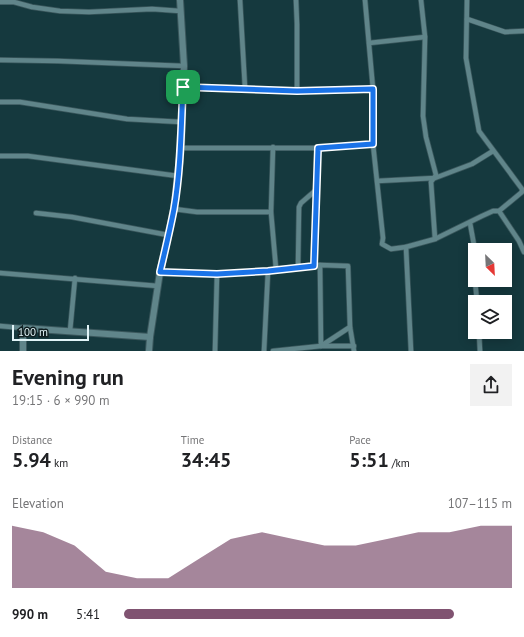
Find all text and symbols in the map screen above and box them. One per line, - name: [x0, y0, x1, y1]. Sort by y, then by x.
- pin: [166, 70, 200, 104]
- icon: arrive: [172, 76, 194, 98]
- north arrow: [468, 243, 512, 287]
- map controls: [468, 243, 512, 339]
- button: layers: [468, 295, 512, 339]
- scale bar: [12, 323, 89, 342]
- text: 100 m: [18, 325, 48, 339]
- text: Evening run: [12, 363, 124, 391]
- button: share: [470, 364, 512, 406]
- text: 19:15 · 6 × 990 m: [12, 392, 109, 409]
- text: Distance: [12, 433, 52, 447]
- text: Time: [181, 433, 204, 447]
- text: Pace: [349, 433, 371, 447]
- text: 5.94: [12, 447, 51, 473]
- text: 34:45: [181, 447, 231, 473]
- text: 5:51: [349, 447, 389, 473]
- text: km: [51, 456, 68, 470]
- text: /km: [389, 456, 410, 470]
- text: Elevation: [12, 495, 64, 512]
- text: 107–115 m: [448, 495, 512, 512]
- text: 990 m: [12, 606, 48, 623]
- text: 5:41: [76, 606, 100, 623]

